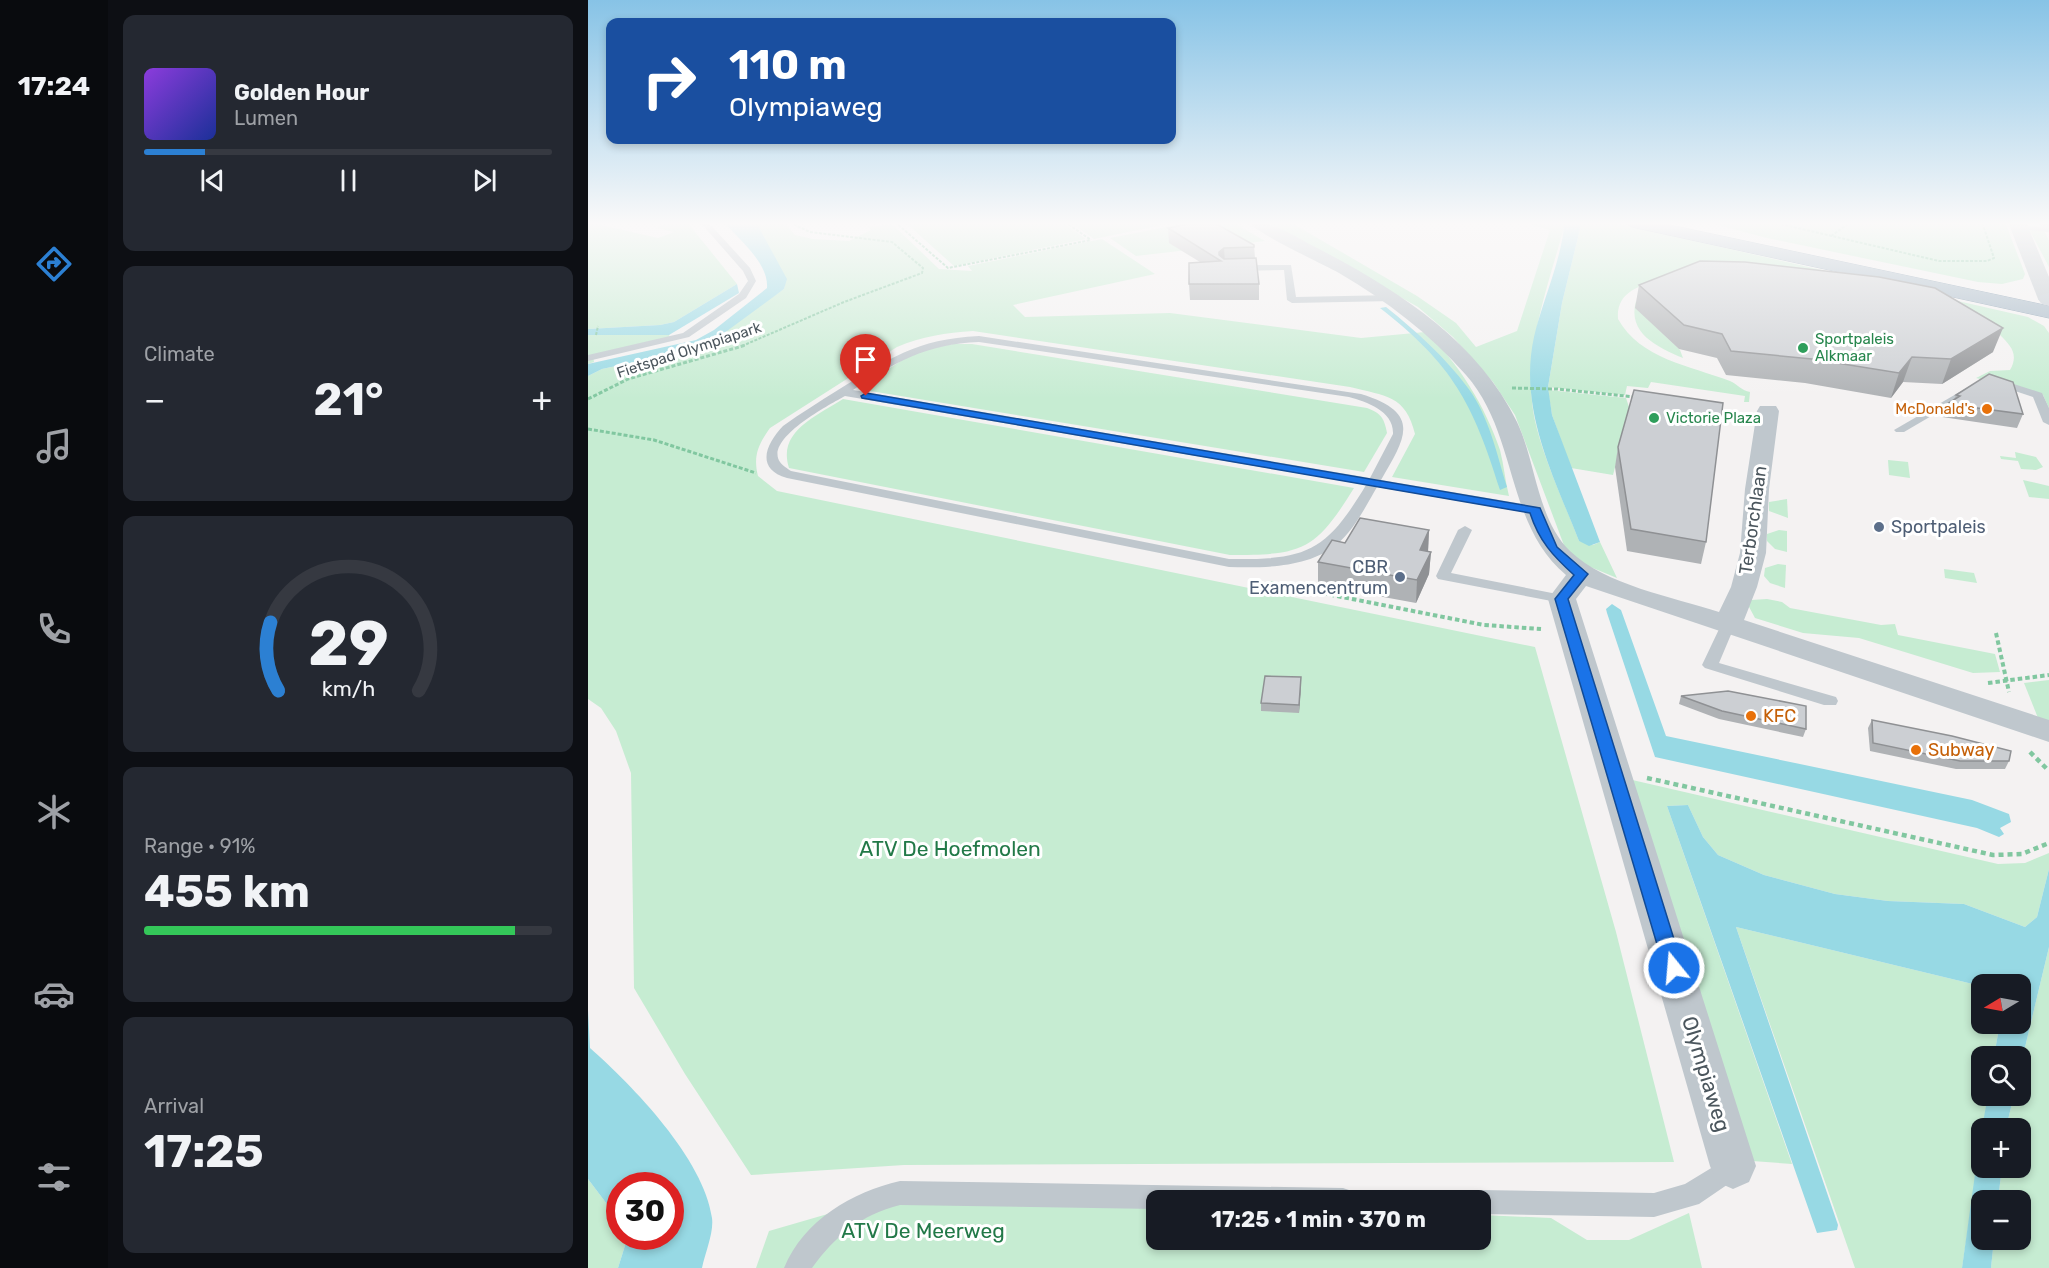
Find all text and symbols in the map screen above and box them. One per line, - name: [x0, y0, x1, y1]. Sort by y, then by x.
- text: 110 m: [729, 40, 847, 90]
- icon: right: [630, 42, 708, 120]
- text: 17:24: [18, 70, 90, 102]
- text: Golden Hour: [234, 79, 369, 106]
- text: Olympiaweg: [729, 91, 883, 123]
- text: Lumen: [234, 106, 298, 130]
- icon: previous: [196, 164, 229, 197]
- icon: pause: [332, 164, 365, 197]
- icon: next: [468, 164, 501, 197]
- icon: directions: [33, 243, 75, 285]
- street label: Fietspad Olympiapark: [614, 318, 764, 382]
- place label: Sportpaleis Alkmaar: [1815, 330, 1894, 365]
- pin: [840, 334, 891, 396]
- marker: Sportpaleis Alkmaar: [1796, 341, 1810, 355]
- text: Climate: [144, 342, 215, 366]
- icon: arrive: [849, 343, 882, 376]
- text: 21°: [313, 373, 384, 426]
- text: −: [144, 380, 165, 419]
- text: +: [531, 380, 552, 419]
- place label: McDonald's: [1895, 400, 1975, 418]
- marker: McDonald's: [1980, 402, 1994, 416]
- place label: Victorie Plaza: [1666, 409, 1761, 427]
- marker: Victorie Plaza: [1647, 411, 1661, 425]
- icon: music: [33, 425, 75, 467]
- street label: Terborchlaan: [1734, 464, 1772, 576]
- place label: Sportpaleis: [1891, 516, 1986, 538]
- marker: Sportpaleis: [1872, 520, 1886, 534]
- place label: CBR Examencentrum: [1249, 556, 1388, 599]
- marker: CBR Examencentrum: [1393, 570, 1407, 584]
- text: 29: [308, 607, 388, 681]
- icon: phone: [33, 608, 75, 650]
- text: km/h: [321, 676, 375, 701]
- place label: KFC: [1763, 705, 1796, 727]
- marker: KFC: [1744, 709, 1758, 723]
- place label: Subway: [1928, 739, 1994, 761]
- marker: Subway: [1909, 743, 1923, 757]
- icon: climate: [33, 791, 75, 833]
- text: Range · 91%: [144, 834, 255, 858]
- park label: ATV De Hoefmolen: [859, 836, 1041, 861]
- text: 455 km: [144, 865, 310, 918]
- position arrow: [1642, 936, 1706, 1000]
- icon: car: [33, 973, 75, 1015]
- north arrow: [1971, 974, 2031, 1034]
- map controls: [1971, 974, 2031, 1250]
- street label: Olympiaweg: [1677, 1013, 1736, 1135]
- button: search: [1971, 1046, 2031, 1106]
- text: Arrival: [144, 1094, 204, 1118]
- button: +: [1971, 1118, 2031, 1178]
- text: 17:25: [144, 1125, 264, 1178]
- icon: filters: [33, 1156, 75, 1198]
- speed limit sign: 30: [606, 1172, 684, 1250]
- button: −: [1971, 1190, 2031, 1250]
- text: 17:25 · 1 min · 370 m: [1211, 1206, 1426, 1233]
- park label: ATV De Meerweg: [841, 1218, 1005, 1243]

